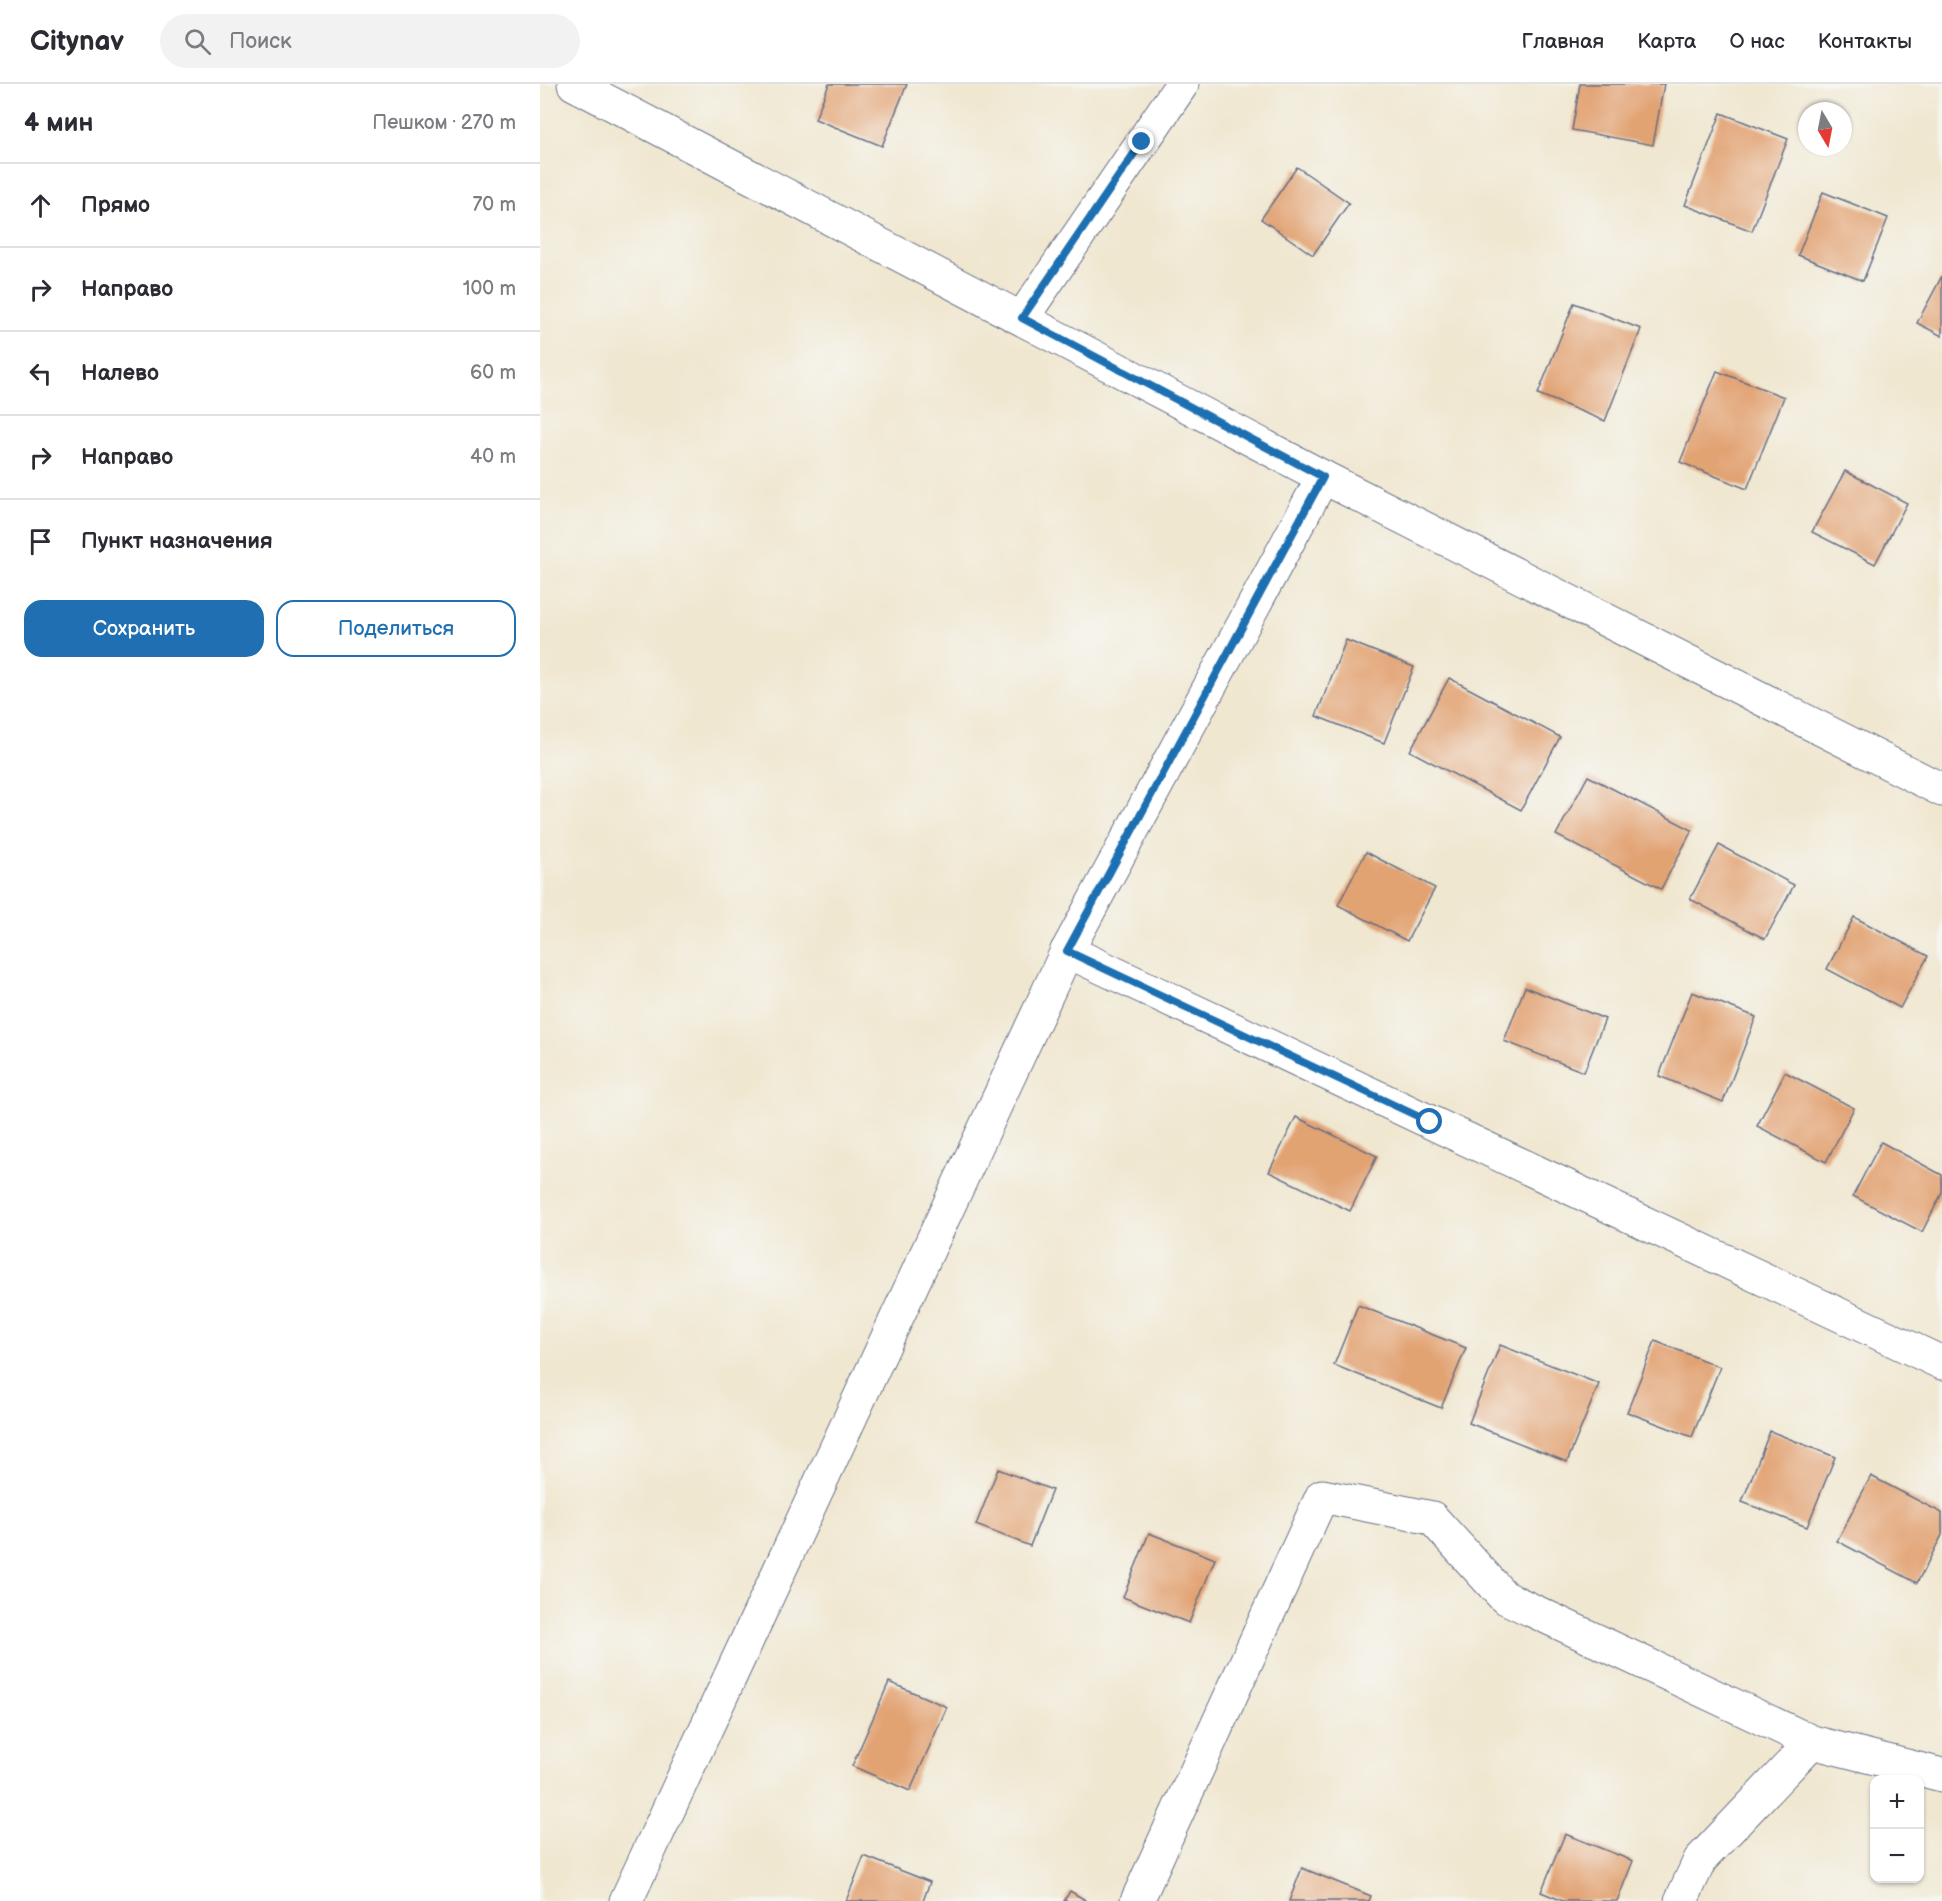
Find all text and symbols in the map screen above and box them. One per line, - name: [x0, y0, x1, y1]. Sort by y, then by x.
- search box: [160, 14, 580, 68]
- text: Citynav: [30, 25, 124, 58]
- icon: search: [181, 25, 214, 58]
- text: Поиск: [229, 28, 292, 55]
- text: Главная: [1521, 29, 1604, 54]
- text: Карта: [1637, 29, 1696, 54]
- text: О нас: [1729, 29, 1785, 54]
- text: Контакты: [1818, 29, 1912, 54]
- north arrow: [1798, 102, 1852, 156]
- text: 4 мин: [24, 108, 93, 139]
- text: Пешком · 270 m: [372, 111, 516, 135]
- route end: [1128, 128, 1154, 154]
- icon: ahead: [24, 189, 57, 222]
- text: Прямо: [81, 192, 150, 219]
- text: 70 m: [472, 193, 516, 217]
- icon: right: [24, 273, 57, 306]
- text: Направо: [81, 276, 173, 303]
- text: 100 m: [463, 277, 516, 301]
- icon: left: [24, 357, 57, 390]
- text: Налево: [81, 360, 159, 387]
- text: 60 m: [470, 361, 516, 385]
- icon: right: [24, 441, 57, 474]
- text: Направо: [81, 444, 173, 471]
- text: 40 m: [470, 445, 516, 469]
- icon: arrive: [24, 525, 57, 558]
- text: Пункт назначения: [81, 528, 273, 555]
- button: Сохранить: [24, 600, 264, 657]
- button: Поделиться: [276, 600, 516, 657]
- route start: [1416, 1108, 1442, 1134]
- map controls: [1870, 1775, 1924, 1883]
- button: +: [1870, 1775, 1924, 1829]
- button: −: [1870, 1829, 1924, 1883]

